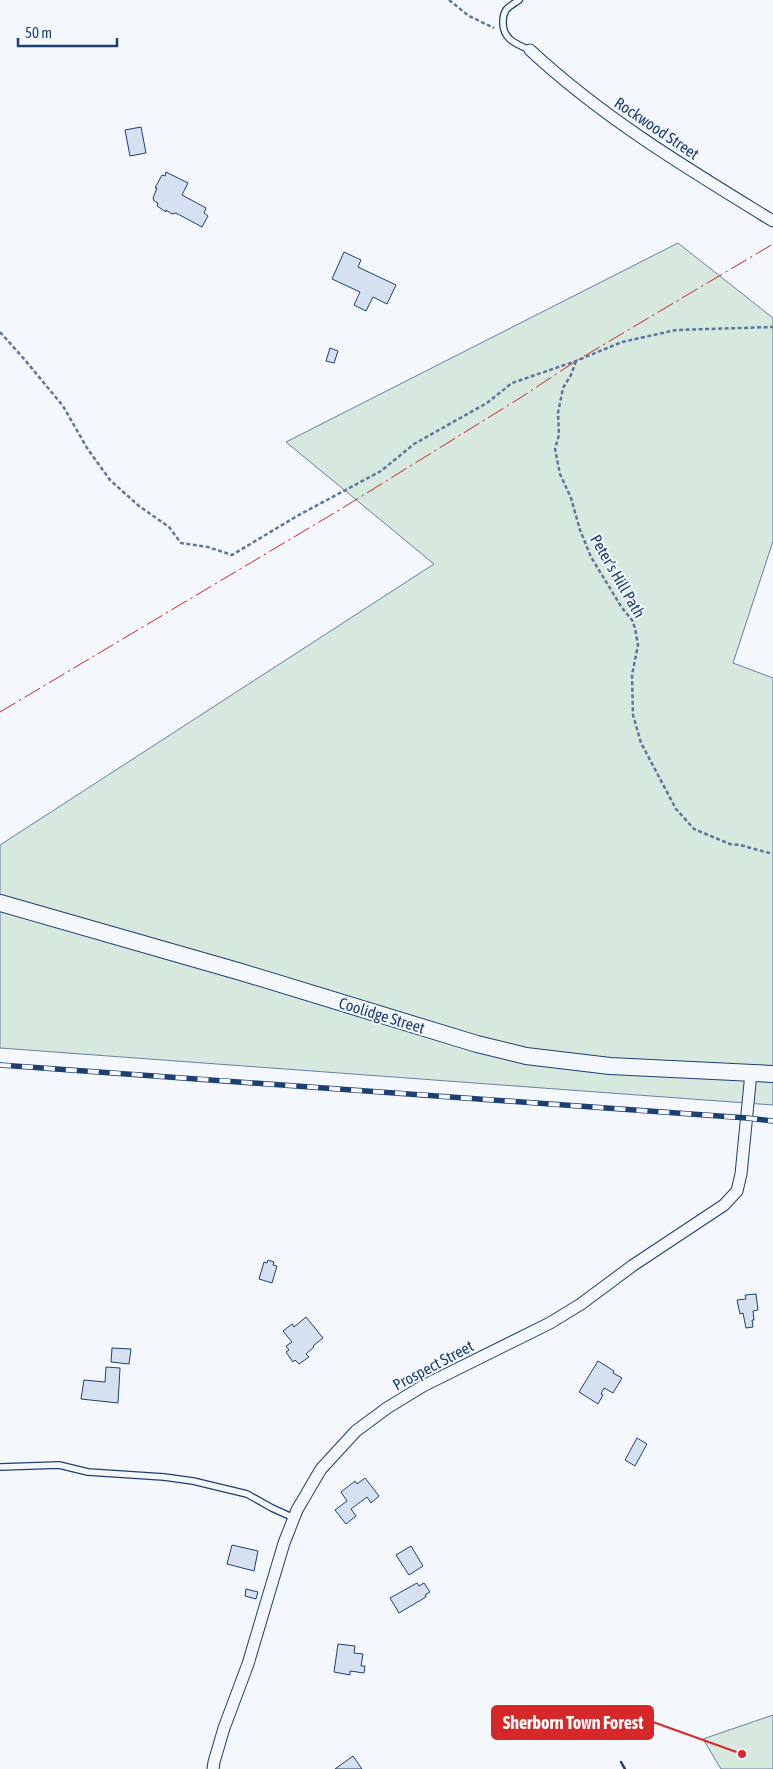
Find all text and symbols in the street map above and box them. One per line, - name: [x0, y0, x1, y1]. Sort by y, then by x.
- scale bar: [18, 15, 116, 47]
- text: 50 m: [25, 24, 52, 41]
- street label: Rockwood Street: [611, 93, 703, 163]
- street label: Peter's Hill Path: [587, 531, 649, 621]
- street label: Coolidge Street: [337, 993, 427, 1038]
- street label: Prospect Street: [390, 1336, 477, 1395]
- callout: Sherborn Town Forest: [492, 1706, 653, 1739]
- text: Sherborn Town Forest: [503, 1712, 644, 1733]

